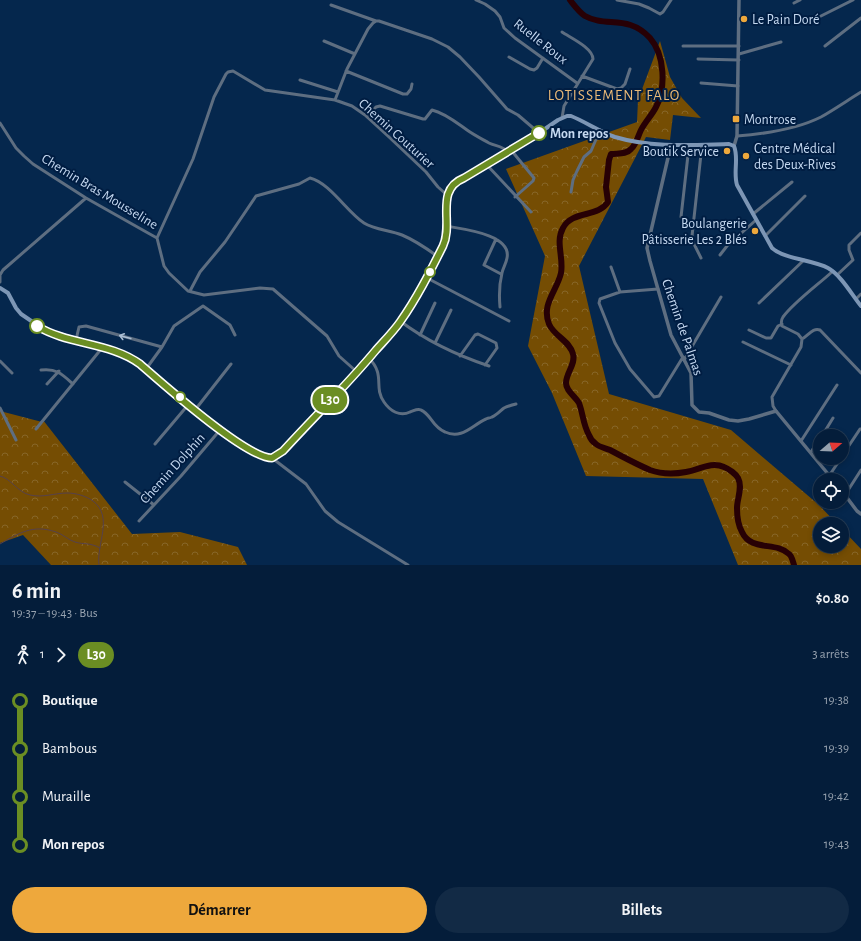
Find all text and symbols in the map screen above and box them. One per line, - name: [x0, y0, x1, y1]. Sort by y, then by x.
- place label: Le Pain Doré: [752, 13, 819, 27]
- marker: Le Pain Doré: [739, 14, 749, 24]
- street label: Ruelle Roux: [511, 17, 570, 67]
- district label: LOTISSEMENT FALO: [548, 88, 680, 103]
- street label: Chemin Couturier: [356, 96, 437, 172]
- place label: Montrose: [744, 113, 796, 127]
- marker: Montrose: [731, 114, 741, 124]
- marker: Mon repos: [531, 125, 547, 141]
- place label: Mon repos: [550, 127, 608, 141]
- place label: Centre Médical des Deux-Rives: [754, 142, 836, 172]
- place label: Boutik Service: [642, 145, 719, 159]
- marker: Boutik Service: [722, 146, 732, 156]
- marker: Centre Médical des Deux-Rives: [741, 151, 751, 161]
- street label: Chemin Bras Mousseline: [39, 152, 160, 232]
- place label: Boulangerie Pâtisserie Les 2 Blés: [641, 217, 747, 247]
- marker: Boulangerie Pâtisserie Les 2 Blés: [750, 226, 760, 236]
- unlabelled marker: [424, 266, 436, 278]
- street label: Chemin de Palmas: [659, 277, 705, 377]
- unlabelled marker: [29, 318, 45, 334]
- one-way arrow: [119, 333, 132, 340]
- line badge: L30: [307, 387, 353, 413]
- unlabelled marker: [174, 391, 186, 403]
- text: L30: [320, 393, 340, 407]
- north arrow: [813, 429, 849, 465]
- map controls: [813, 429, 849, 553]
- street label: Chemin Dolphin: [138, 431, 208, 507]
- button: locate: [813, 473, 849, 509]
- button: layers: [813, 517, 849, 553]
- text: 6 min: [12, 580, 61, 602]
- text: $0.80: [816, 591, 849, 606]
- text: 19:37 – 19:43 · Bus: [12, 607, 98, 620]
- icon: walk: [12, 644, 34, 666]
- icon: forward: [50, 644, 72, 666]
- text: 1: [40, 648, 44, 661]
- text: L30: [86, 648, 106, 662]
- text: 3 arrêts: [812, 648, 849, 661]
- text: Boutique: [42, 693, 98, 708]
- text: 19:38: [824, 694, 849, 707]
- text: Bambous: [42, 741, 97, 756]
- text: 19:39: [824, 742, 849, 755]
- text: Muraille: [42, 789, 91, 804]
- text: 19:42: [823, 790, 849, 803]
- text: Mon repos: [42, 837, 104, 852]
- text: 19:43: [824, 838, 849, 851]
- button: Démarrer: [12, 887, 427, 933]
- button: Billets: [435, 887, 849, 933]

